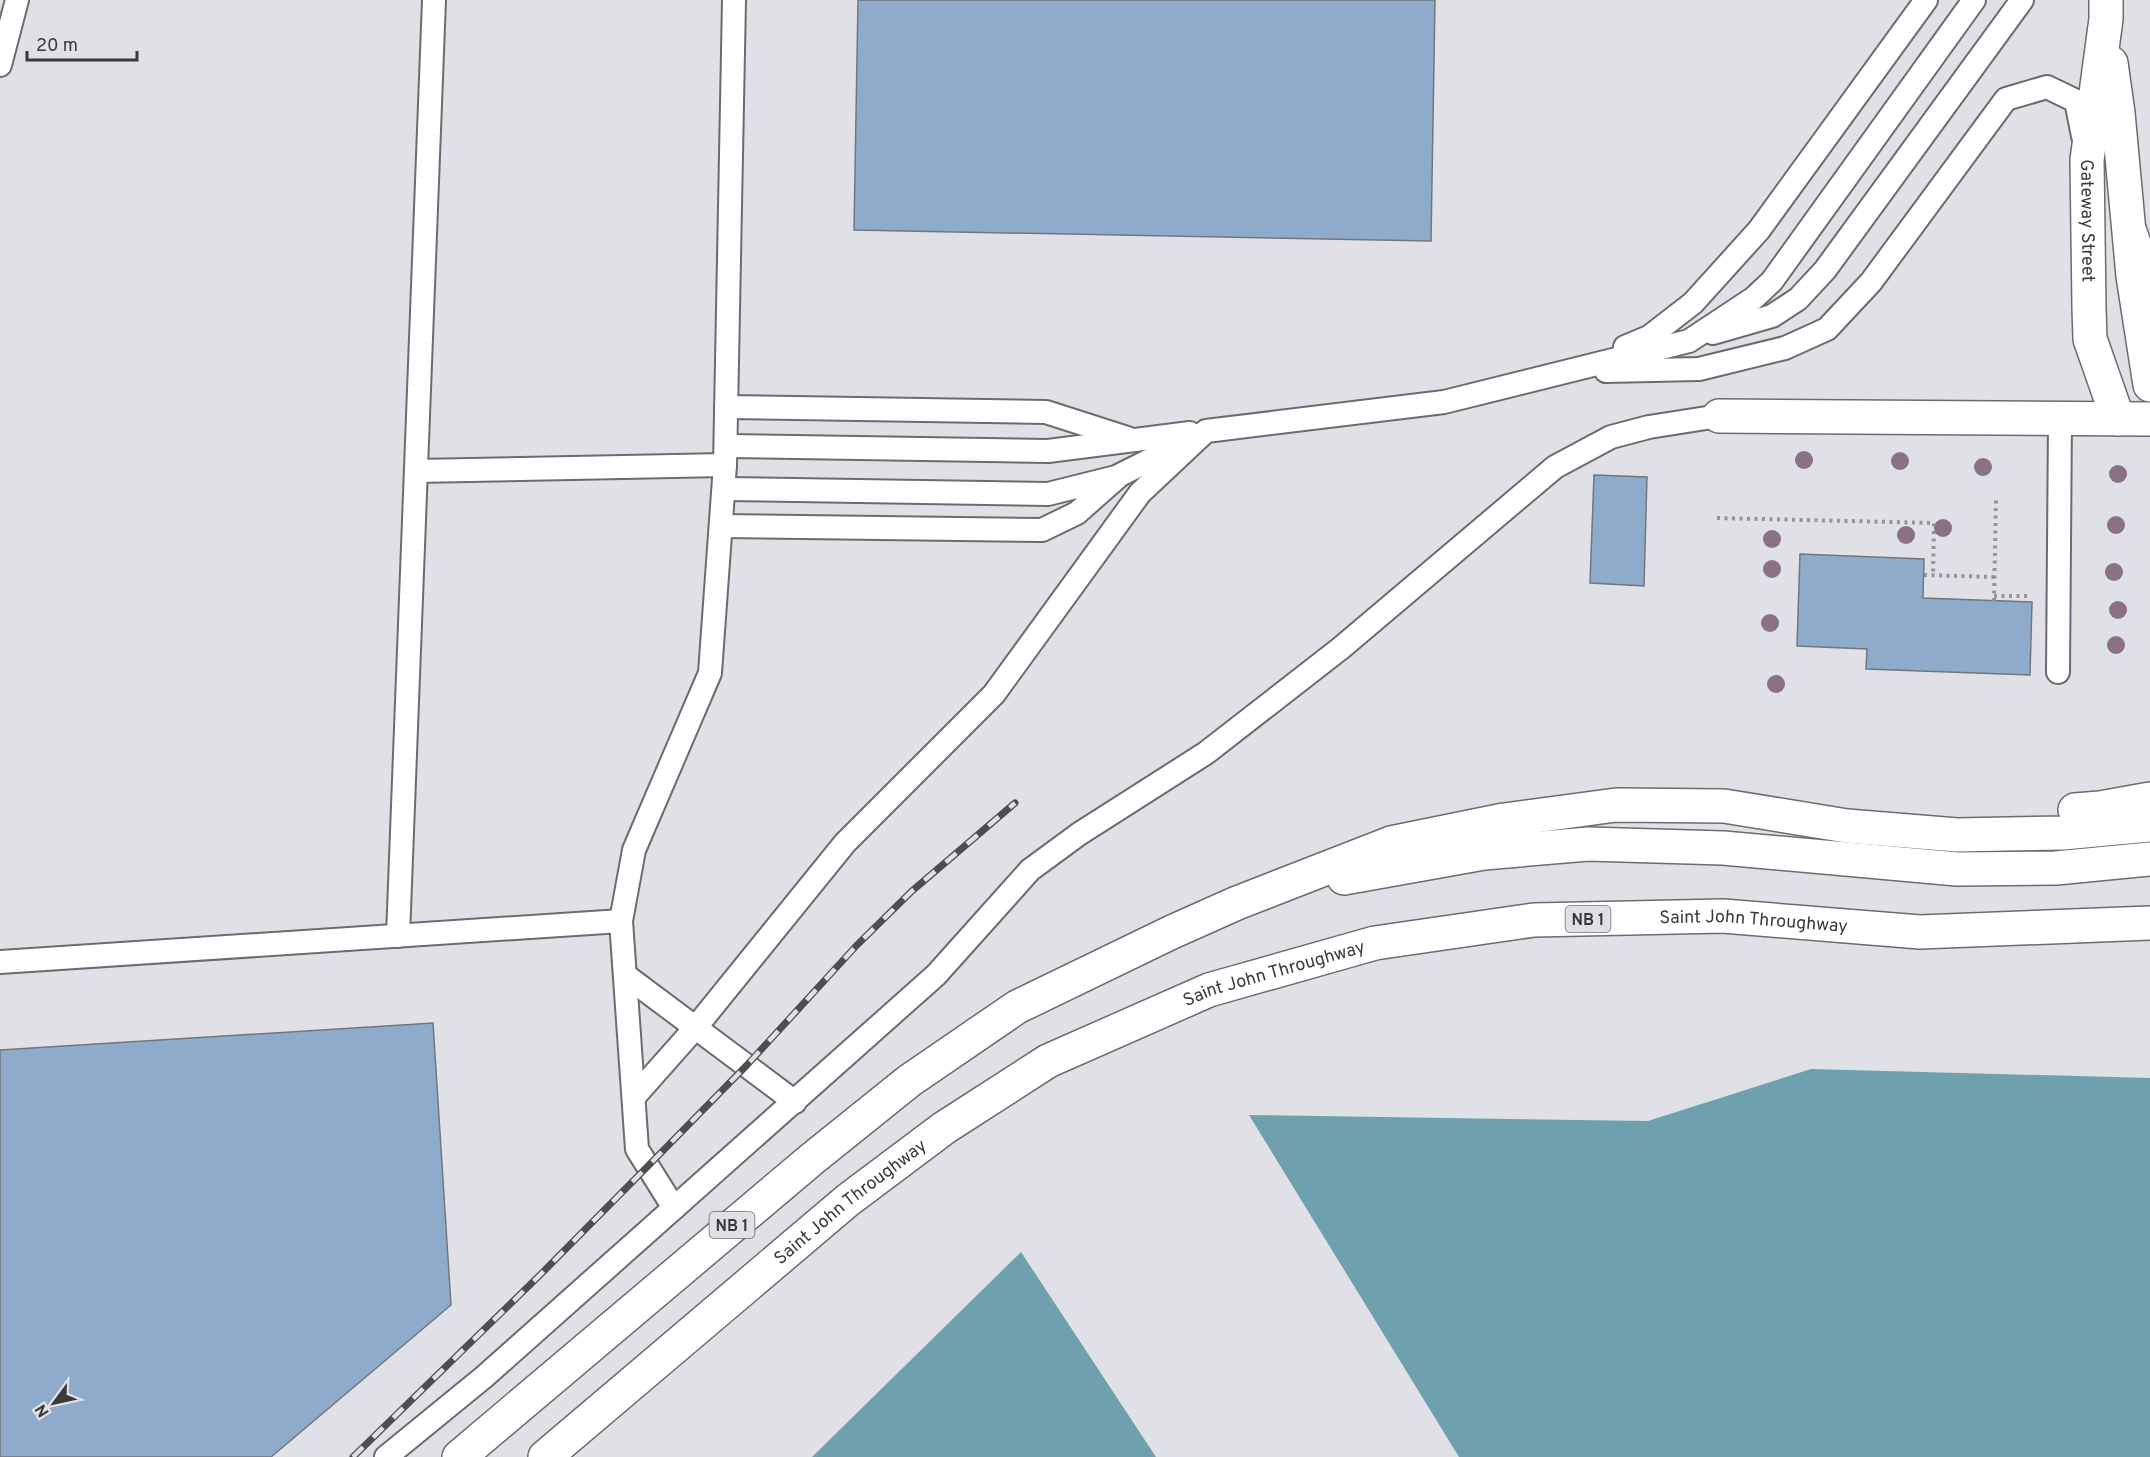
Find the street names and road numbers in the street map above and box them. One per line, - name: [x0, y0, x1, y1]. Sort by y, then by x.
- street label: Gateway Street: [2074, 159, 2099, 283]
- road number: NB 1: [1566, 906, 1610, 932]
- street label: Saint John Throughway: [1659, 906, 1849, 939]
- street label: Saint John Throughway: [1180, 936, 1368, 1013]
- street label: Saint John Throughway: [770, 1135, 932, 1271]
- road number: NB 1: [710, 1212, 754, 1238]

